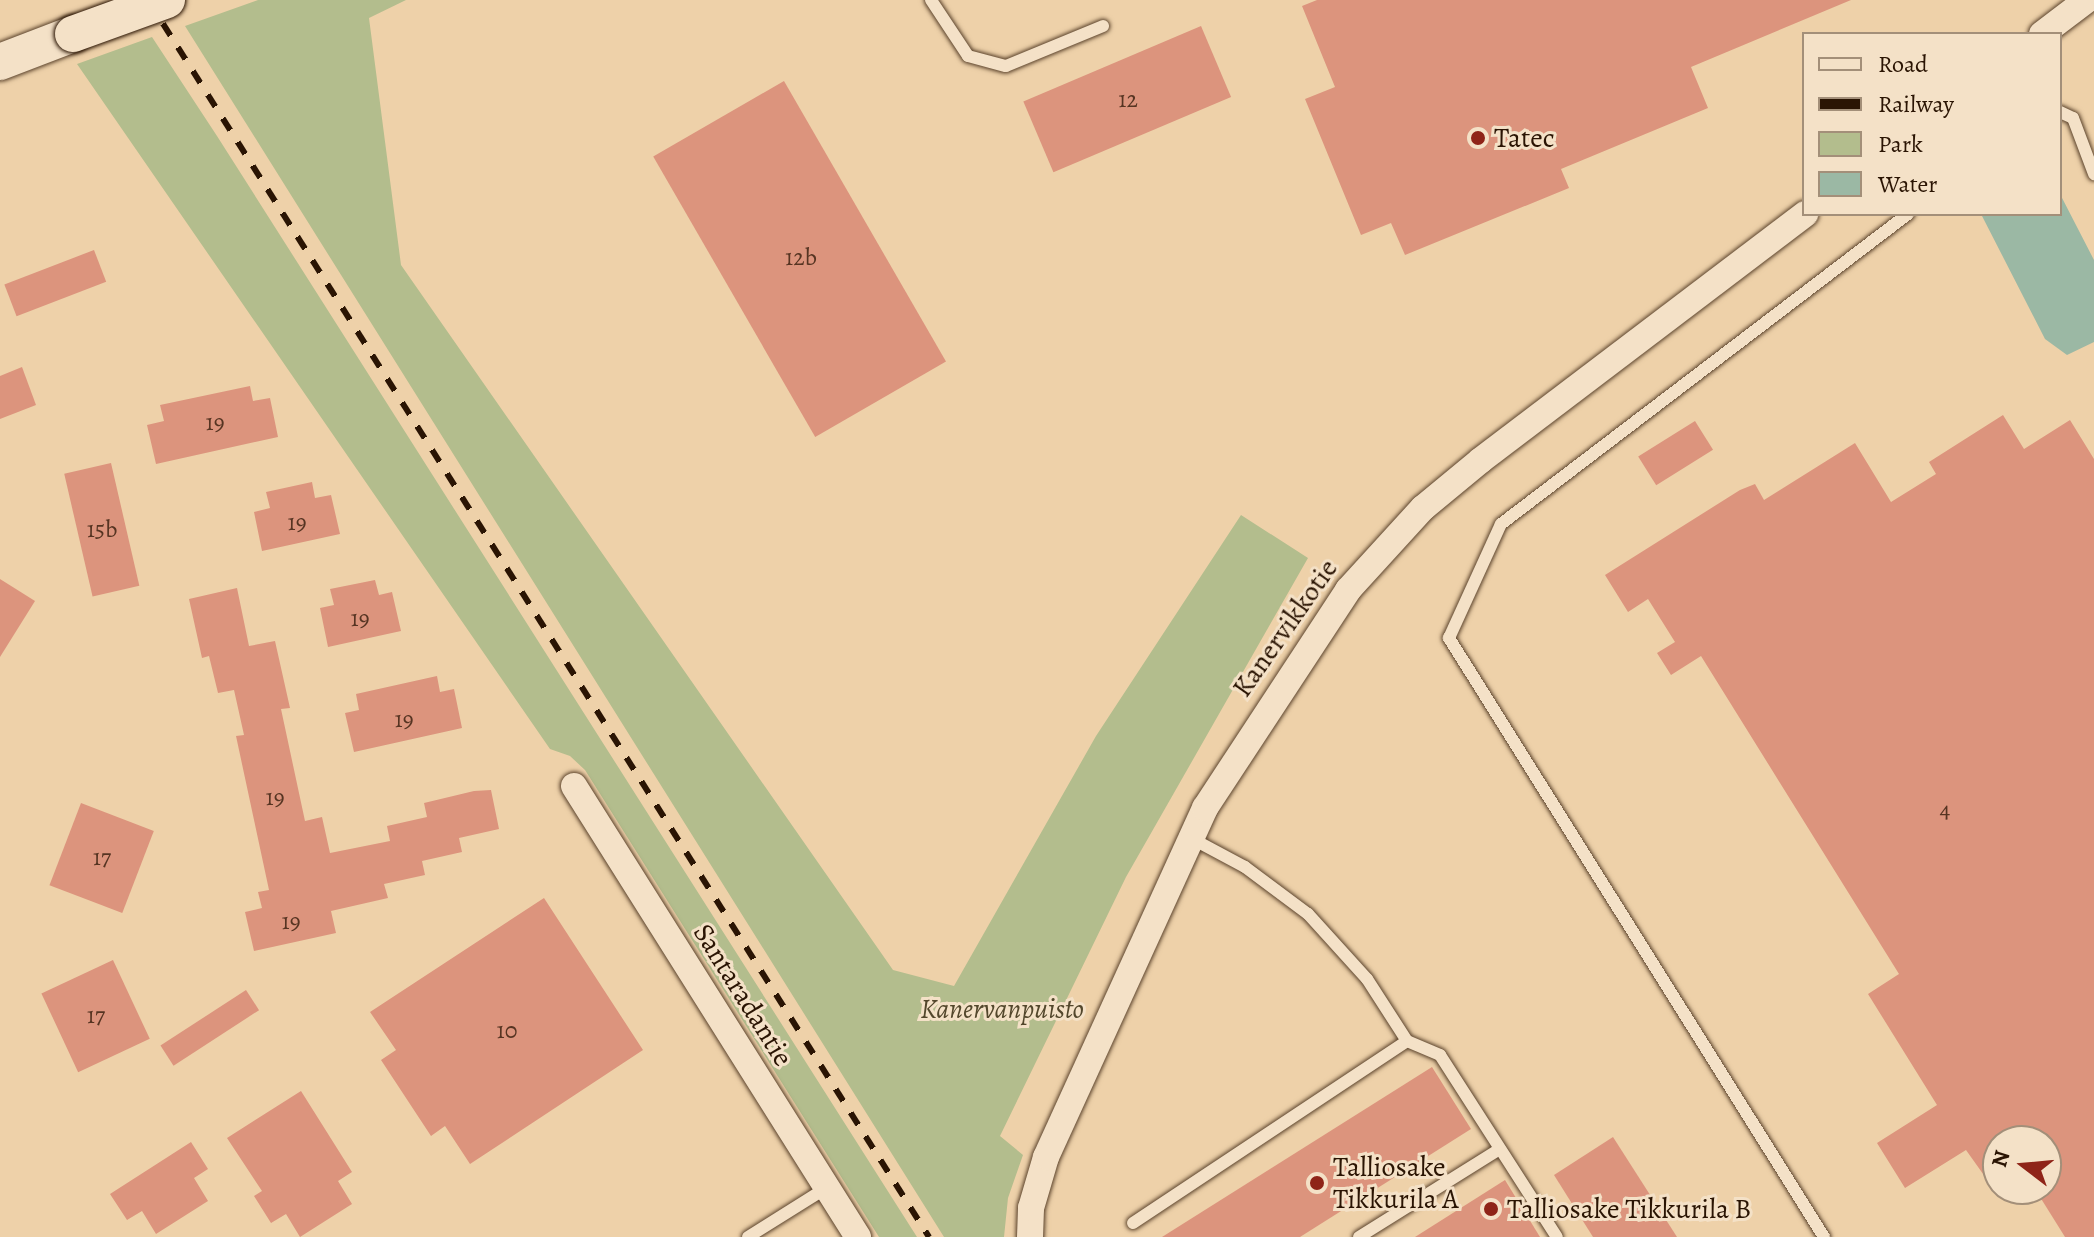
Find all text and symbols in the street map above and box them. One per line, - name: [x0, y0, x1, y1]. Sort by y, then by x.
- legend: [1802, 32, 2062, 216]
- text: Road: [1878, 48, 1928, 80]
- house number: 12: [1118, 86, 1138, 114]
- text: Railway: [1878, 88, 1954, 120]
- place label: Tatec: [1494, 121, 1555, 155]
- text: Park: [1878, 128, 1923, 160]
- marker: Tatec: [1469, 129, 1487, 147]
- text: Water: [1878, 168, 1938, 200]
- house number: 12b: [785, 244, 817, 272]
- house number: 19: [205, 409, 225, 437]
- house number: 19: [287, 509, 307, 537]
- house number: 15b: [87, 516, 117, 544]
- street label: Kanervikkotie: [1225, 553, 1345, 703]
- house number: 19: [350, 605, 370, 633]
- house number: 19: [394, 706, 414, 734]
- house number: 19: [265, 784, 285, 812]
- house number: 4: [1940, 796, 1950, 824]
- house number: 17: [93, 844, 111, 872]
- house number: 19: [281, 908, 301, 936]
- street label: Santaradantie: [686, 918, 800, 1072]
- park label: Kanervanpuisto: [920, 992, 1084, 1026]
- house number: 17: [87, 1002, 105, 1030]
- house number: 10: [497, 1017, 517, 1045]
- north arrow: [1982, 1125, 2062, 1205]
- text: N: [1984, 1147, 2017, 1171]
- place label: Talliosake Tikkurila A: [1333, 1150, 1459, 1216]
- marker: Talliosake Tikkurila A: [1308, 1174, 1326, 1192]
- place label: Talliosake Tikkurila B: [1507, 1192, 1751, 1226]
- marker: Talliosake Tikkurila B: [1482, 1200, 1500, 1218]

